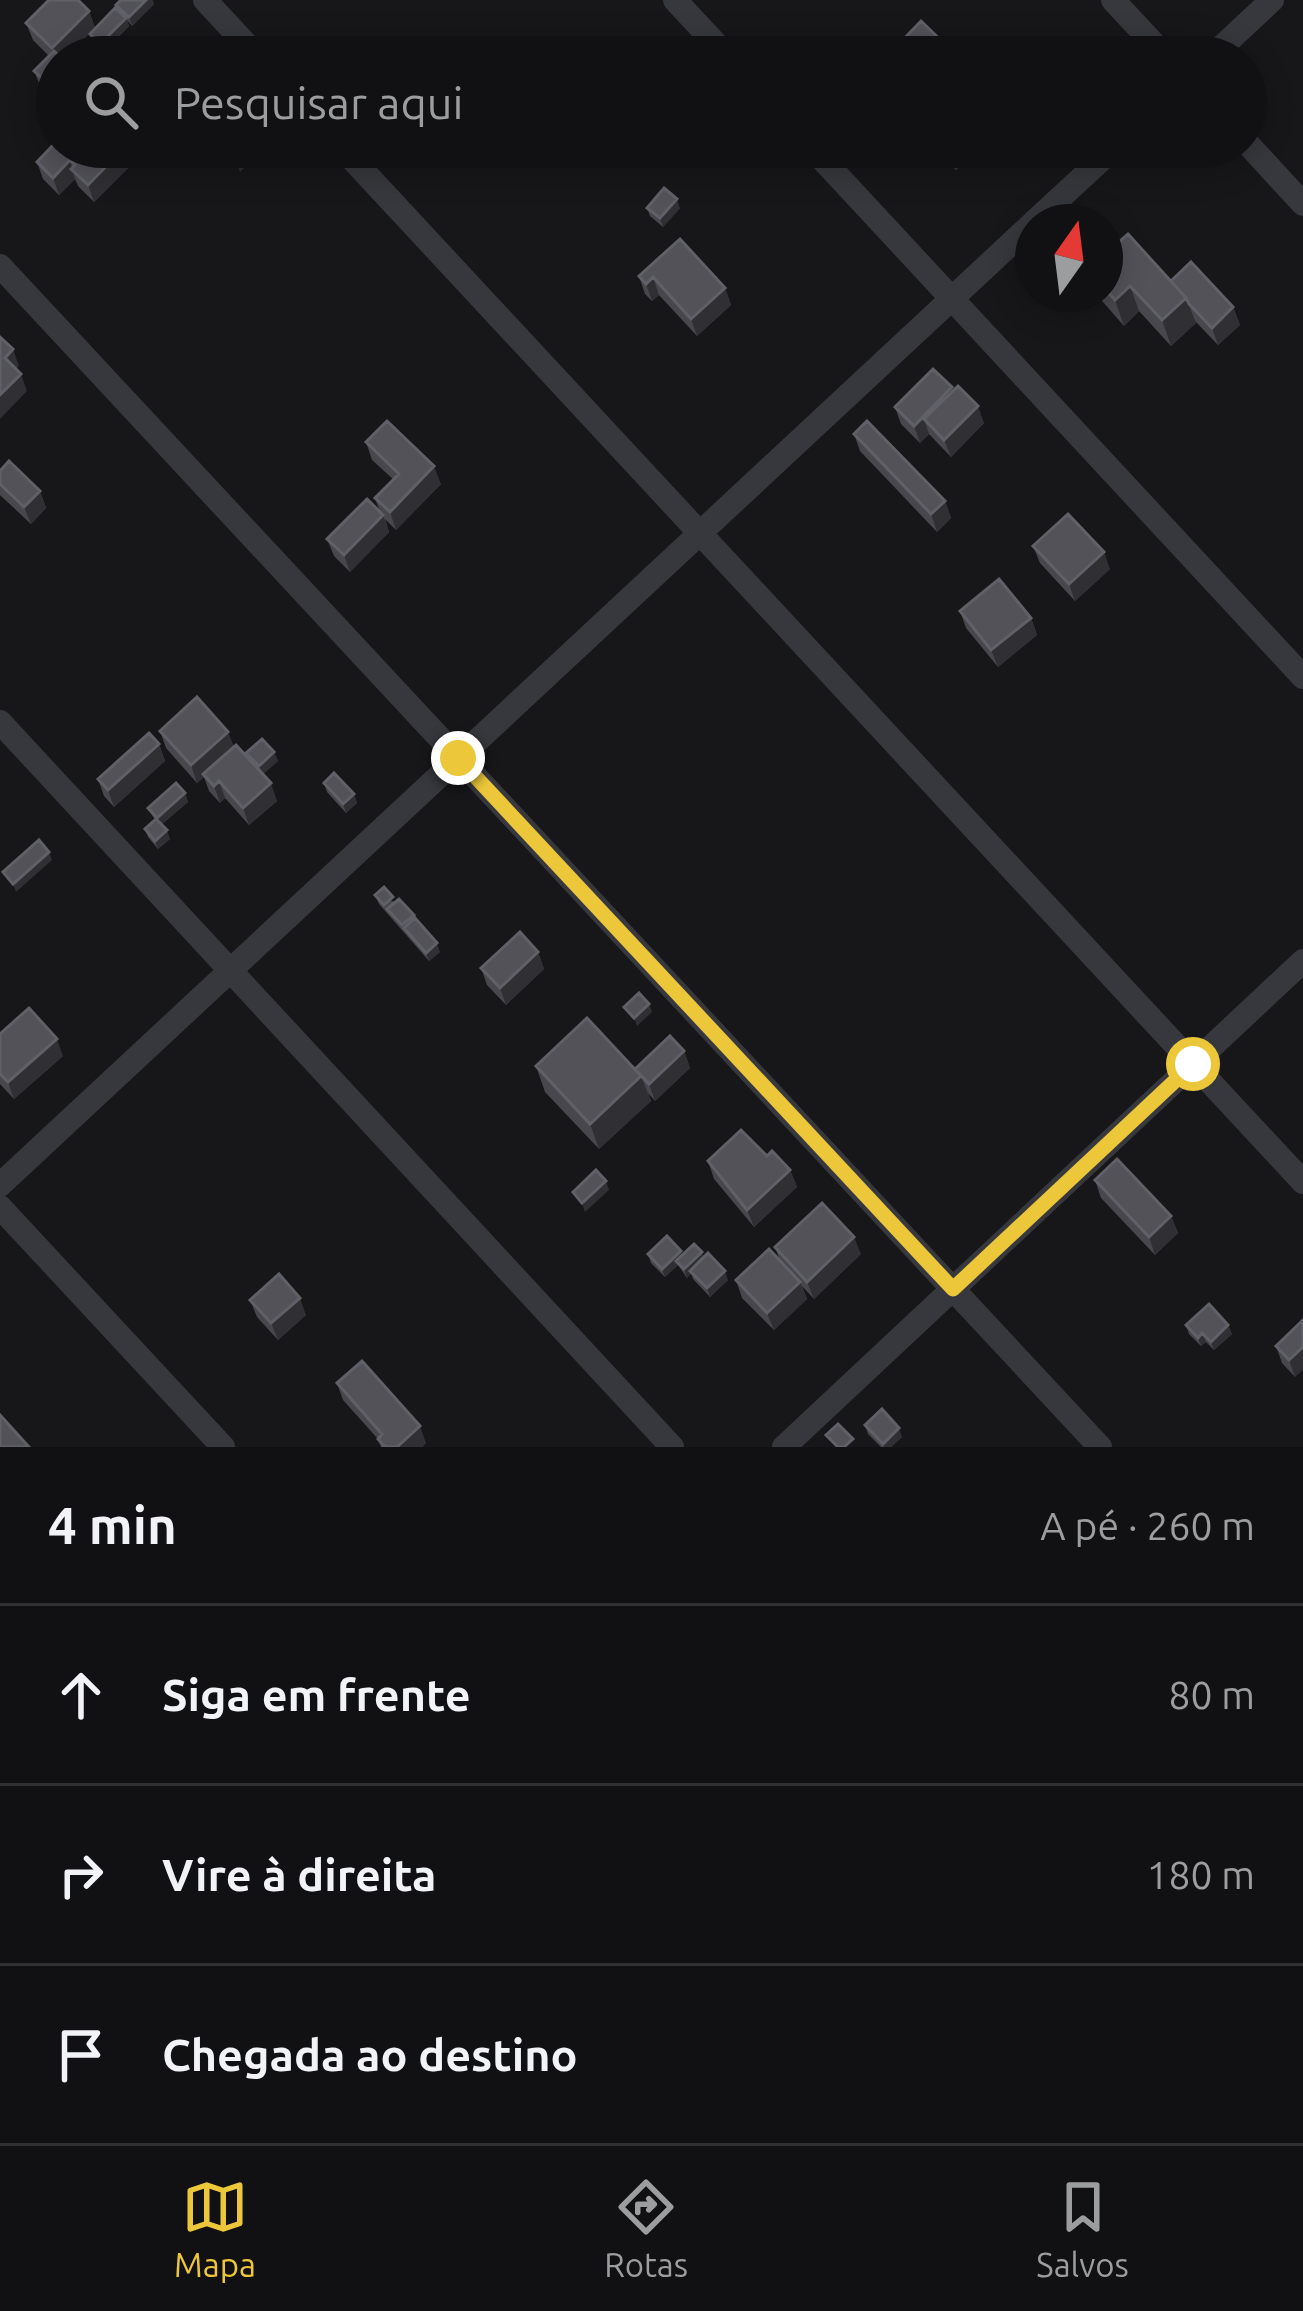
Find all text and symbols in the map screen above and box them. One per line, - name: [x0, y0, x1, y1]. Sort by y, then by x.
- search box: [36, 36, 1267, 168]
- icon: search: [78, 69, 144, 135]
- text: Pesquisar aqui: [174, 77, 463, 128]
- north arrow: [1015, 204, 1123, 312]
- route end: [431, 731, 485, 785]
- route start: [1166, 1037, 1220, 1091]
- text: 4 min: [48, 1496, 177, 1554]
- text: A pé · 260 m: [1040, 1504, 1255, 1547]
- icon: ahead: [48, 1662, 114, 1728]
- text: Siga em frente: [162, 1669, 471, 1720]
- text: 80 m: [1168, 1673, 1255, 1716]
- icon: right: [48, 1842, 114, 1908]
- text: Vire à direita: [162, 1849, 437, 1900]
- text: 180 m: [1146, 1853, 1255, 1896]
- icon: arrive: [48, 2022, 114, 2088]
- text: Chegada ao destino: [162, 2029, 578, 2080]
- tab: Mapa: [174, 2174, 256, 2283]
- tab: Rotas: [604, 2174, 688, 2283]
- tab: Salvos: [1036, 2174, 1129, 2283]

